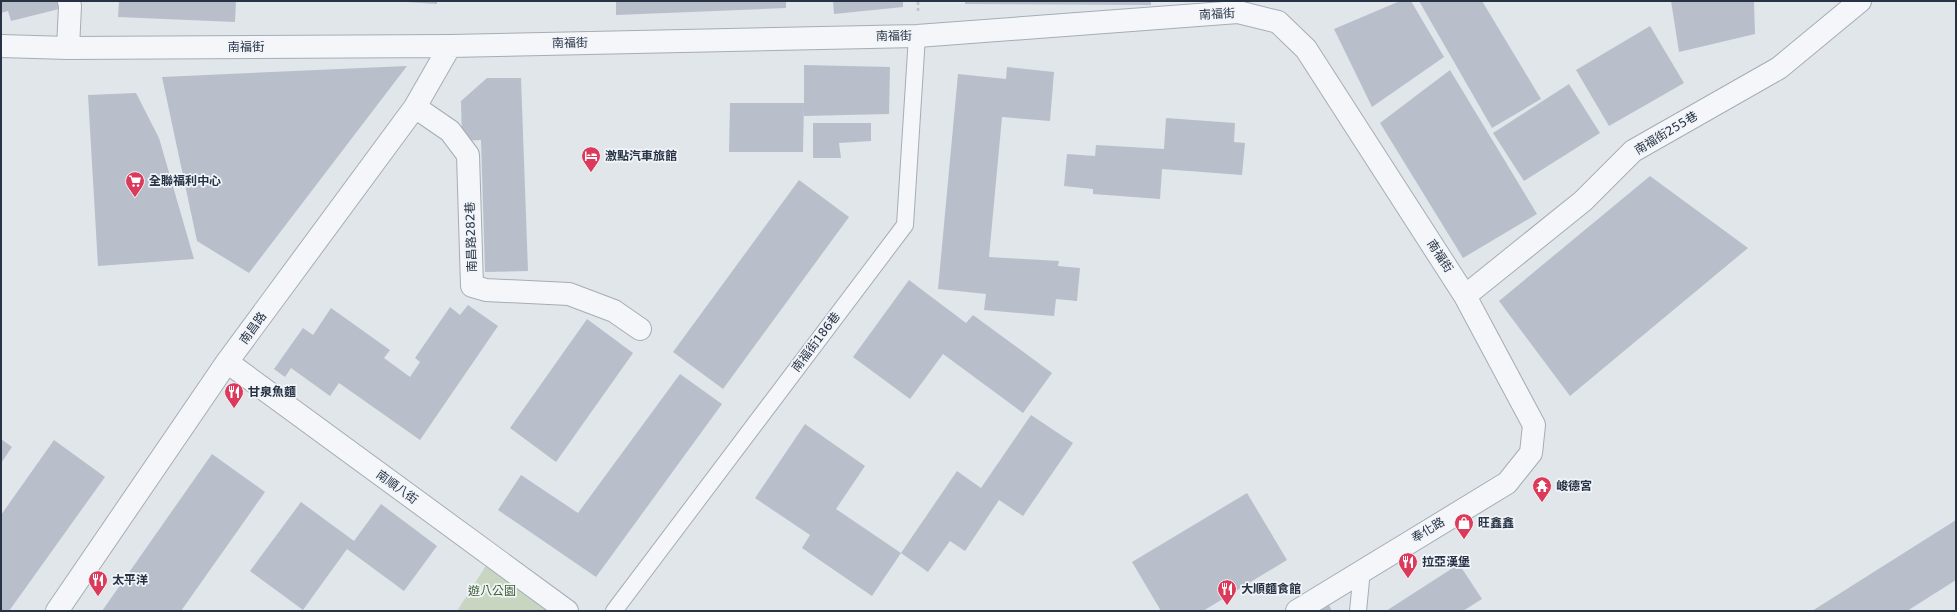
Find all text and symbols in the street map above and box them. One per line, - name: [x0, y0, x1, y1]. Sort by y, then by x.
- street label: 南福街: [1199, 6, 1235, 22]
- street label: 南福街: [876, 29, 912, 43]
- street label: 南福街: [552, 36, 588, 50]
- street label: 南福街: [228, 40, 264, 54]
- street label: 南福街255巷: [1632, 109, 1700, 157]
- hotel icon: 激點汽車旅館: [580, 145, 602, 173]
- place label: 激點汽車旅館: [605, 149, 677, 163]
- supermarket icon: 全聯福利中心: [124, 170, 146, 198]
- place label: 全聯福利中心: [149, 174, 221, 188]
- street label: 南昌路282巷: [463, 201, 479, 273]
- street label: 南福街: [1424, 237, 1456, 275]
- street label: 南昌路: [237, 309, 269, 347]
- street label: 南福街186巷: [789, 309, 843, 375]
- restaurant icon: 甘泉魚麵: [223, 381, 245, 409]
- place label: 甘泉魚麵: [248, 385, 296, 399]
- street label: 南順八街: [373, 467, 421, 507]
- temple icon: 峻德宮: [1531, 475, 1553, 503]
- place label: 峻德宮: [1556, 479, 1592, 493]
- shop icon: 旺鑫鑫: [1453, 512, 1475, 540]
- street label: 奉化路: [1409, 515, 1447, 545]
- place label: 旺鑫鑫: [1478, 516, 1514, 530]
- restaurant icon: 拉亞漢堡: [1397, 551, 1419, 579]
- place label: 拉亞漢堡: [1422, 555, 1470, 569]
- restaurant icon: 太平洋: [87, 569, 109, 597]
- place label: 太平洋: [112, 573, 148, 587]
- restaurant icon: 大順麵食館: [1216, 578, 1238, 606]
- place label: 大順麵食館: [1241, 582, 1301, 596]
- park label: 遊八公園: [468, 584, 516, 598]

